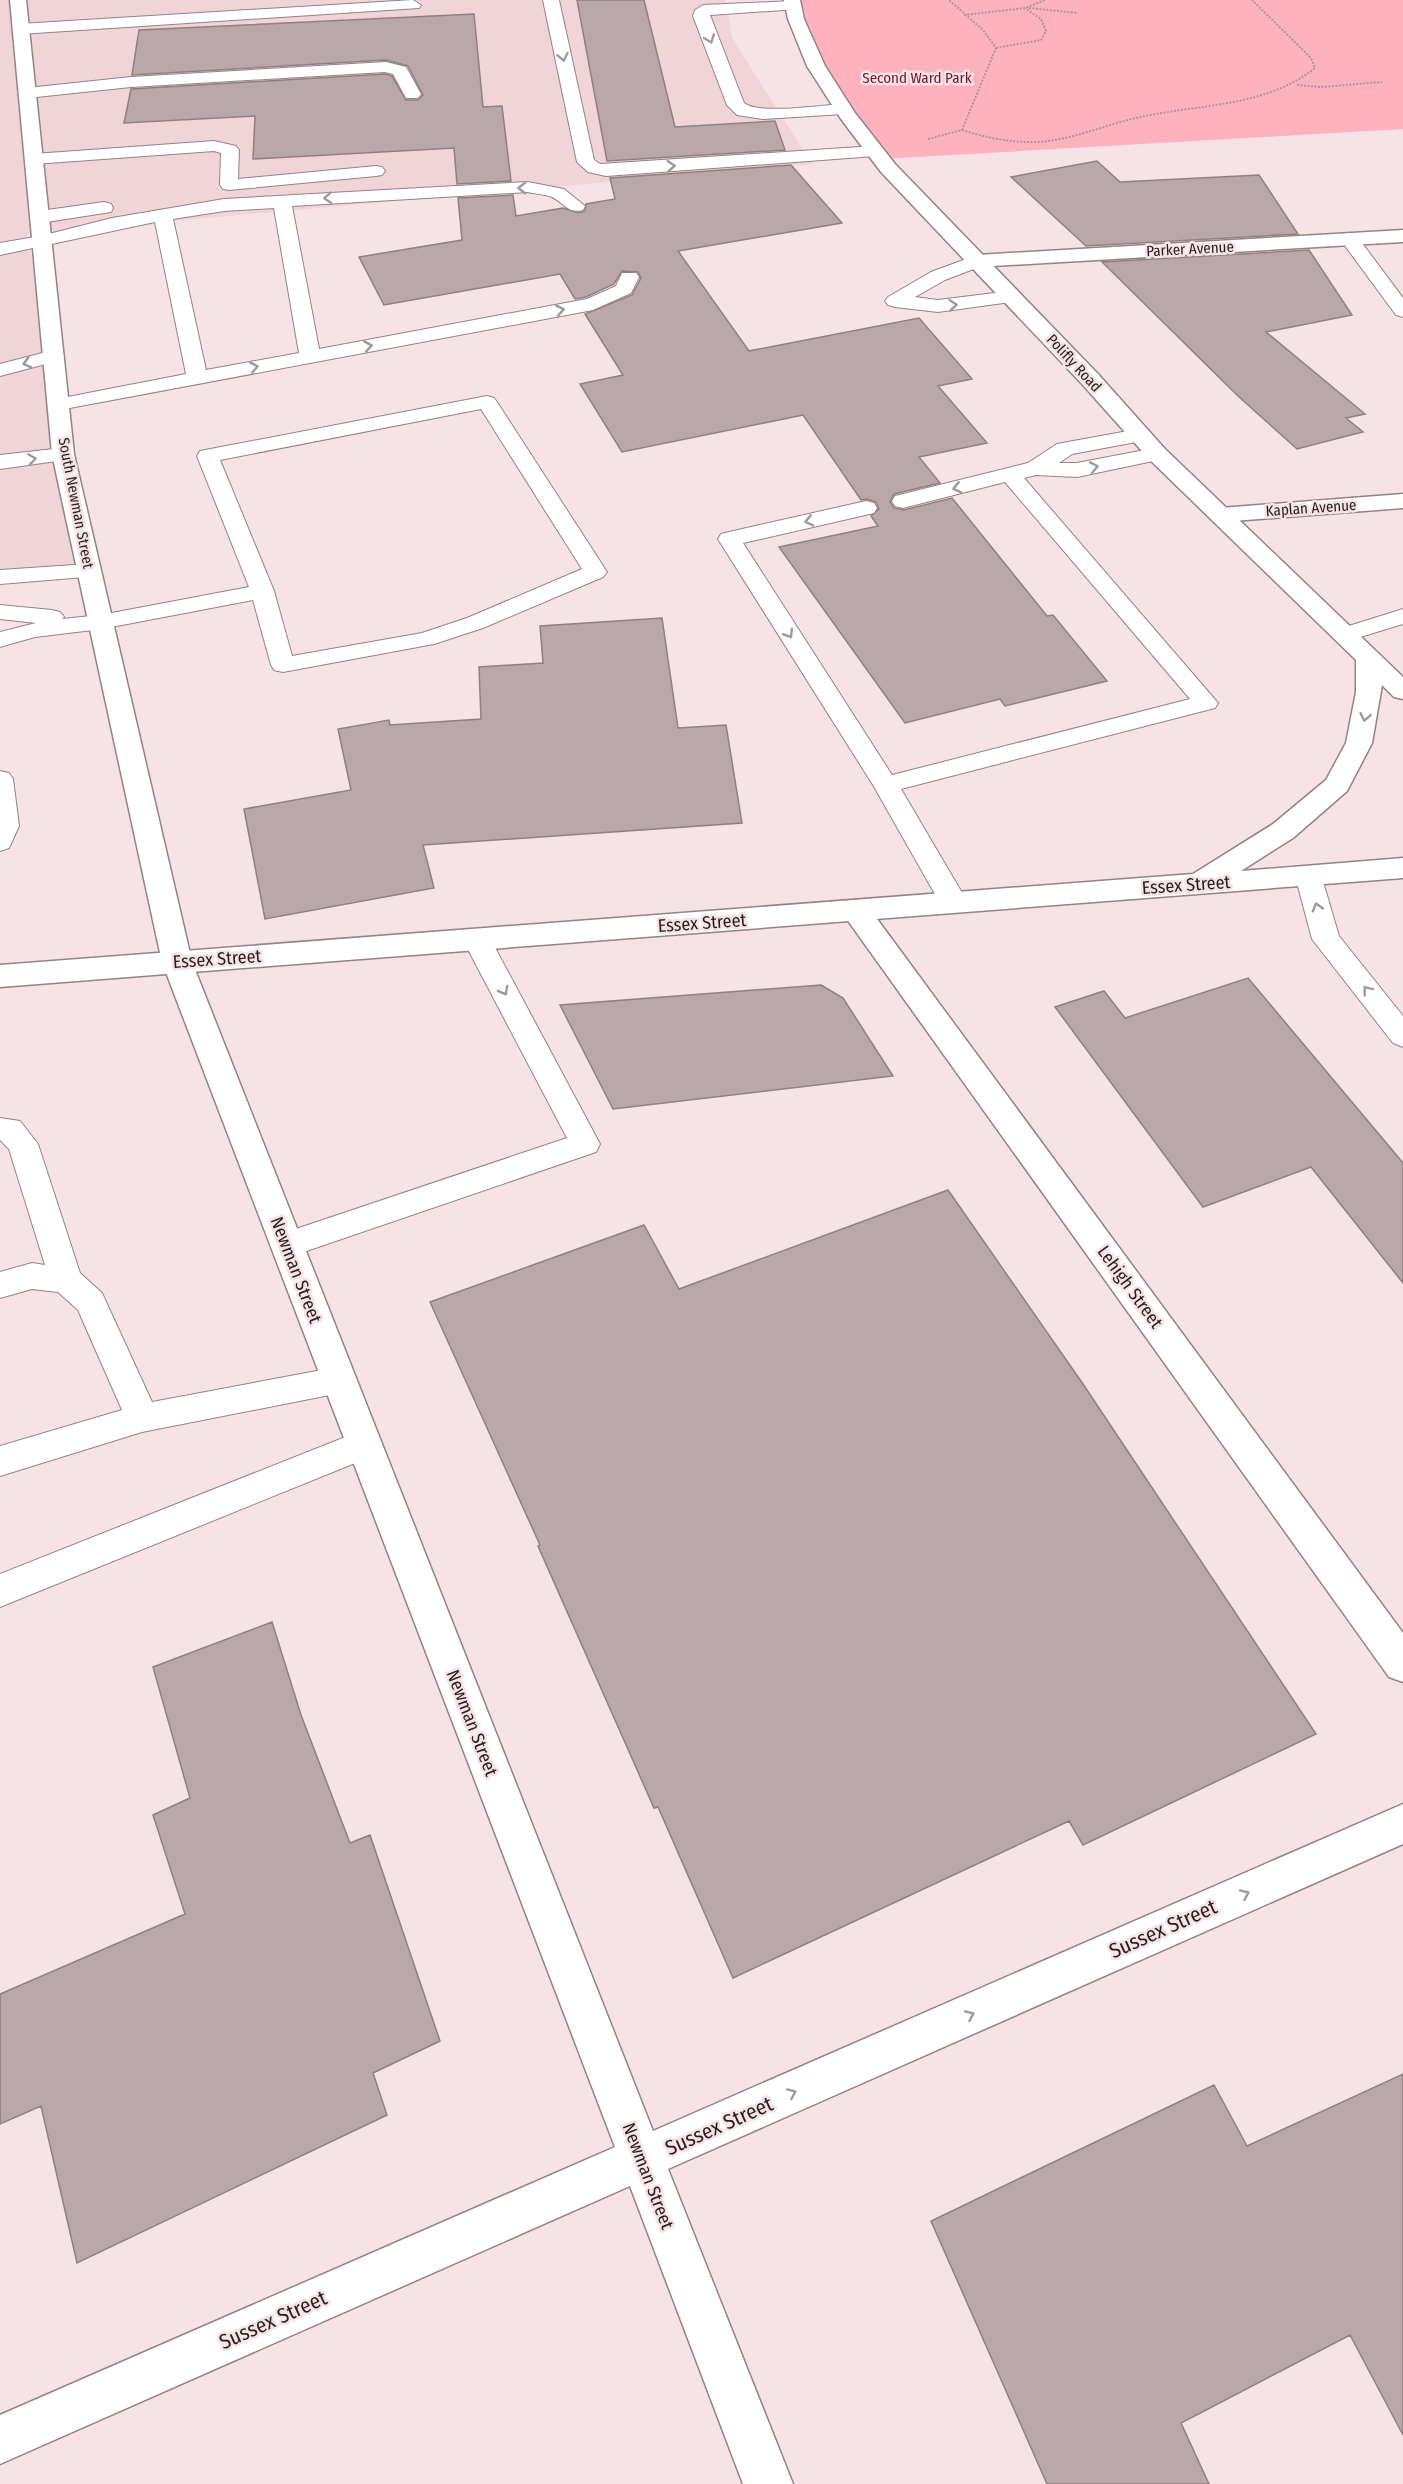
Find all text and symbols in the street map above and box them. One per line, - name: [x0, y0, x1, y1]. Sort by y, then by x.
- one-way arrow: [703, 33, 716, 44]
- one-way arrow: [556, 52, 569, 62]
- park label: Second Ward Park: [862, 69, 972, 87]
- one-way arrow: [667, 160, 676, 173]
- one-way arrow: [518, 182, 527, 194]
- one-way arrow: [323, 192, 332, 205]
- street label: Parker Avenue: [1146, 238, 1234, 260]
- one-way arrow: [949, 299, 958, 312]
- one-way arrow: [555, 305, 564, 317]
- street label: Polifly Road: [1043, 330, 1105, 396]
- one-way arrow: [362, 340, 372, 353]
- one-way arrow: [22, 356, 33, 368]
- one-way arrow: [248, 361, 258, 374]
- street label: South Newman Street: [54, 436, 98, 570]
- one-way arrow: [27, 453, 36, 465]
- one-way arrow: [1089, 461, 1099, 474]
- one-way arrow: [952, 481, 962, 494]
- street label: Kaplan Avenue: [1265, 496, 1357, 520]
- one-way arrow: [804, 514, 814, 527]
- one-way arrow: [782, 628, 794, 638]
- one-way arrow: [1359, 712, 1372, 722]
- street label: Essex Street: [1141, 871, 1231, 899]
- one-way arrow: [1312, 902, 1324, 913]
- street label: Essex Street: [657, 909, 747, 937]
- street label: Essex Street: [172, 945, 262, 973]
- one-way arrow: [497, 985, 509, 996]
- one-way arrow: [1363, 986, 1374, 997]
- street label: Newman Street: [266, 1214, 326, 1326]
- street label: Lehigh Street: [1093, 1241, 1167, 1333]
- street label: Newman Street: [442, 1667, 502, 1779]
- one-way arrow: [1238, 1889, 1249, 1901]
- street label: Sussex Street: [1105, 1894, 1221, 1964]
- one-way arrow: [964, 2010, 975, 2022]
- one-way arrow: [785, 2089, 796, 2101]
- street label: Sussex Street: [661, 2091, 777, 2161]
- street label: Newman Street: [618, 2120, 678, 2232]
- street label: Sussex Street: [215, 2285, 331, 2355]

